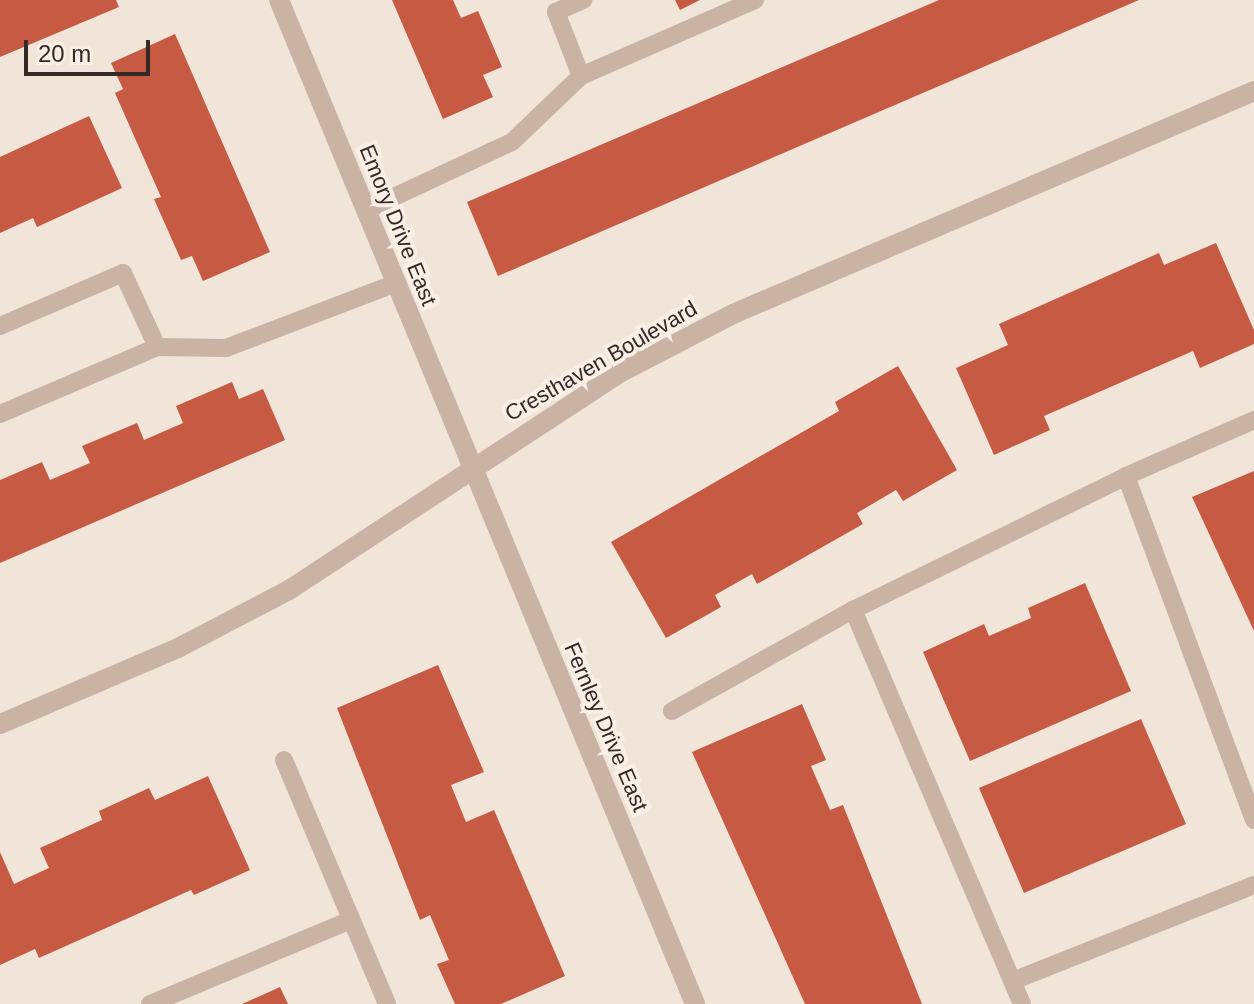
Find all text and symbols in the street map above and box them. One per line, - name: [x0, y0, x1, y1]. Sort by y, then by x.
- scale bar: [28, 24, 154, 74]
- text: 20 m: [38, 40, 91, 67]
- street label: Emory Drive East: [354, 141, 442, 309]
- street label: Cresthaven Boulevard: [500, 295, 702, 427]
- street label: Fernley Drive East: [558, 639, 654, 815]

